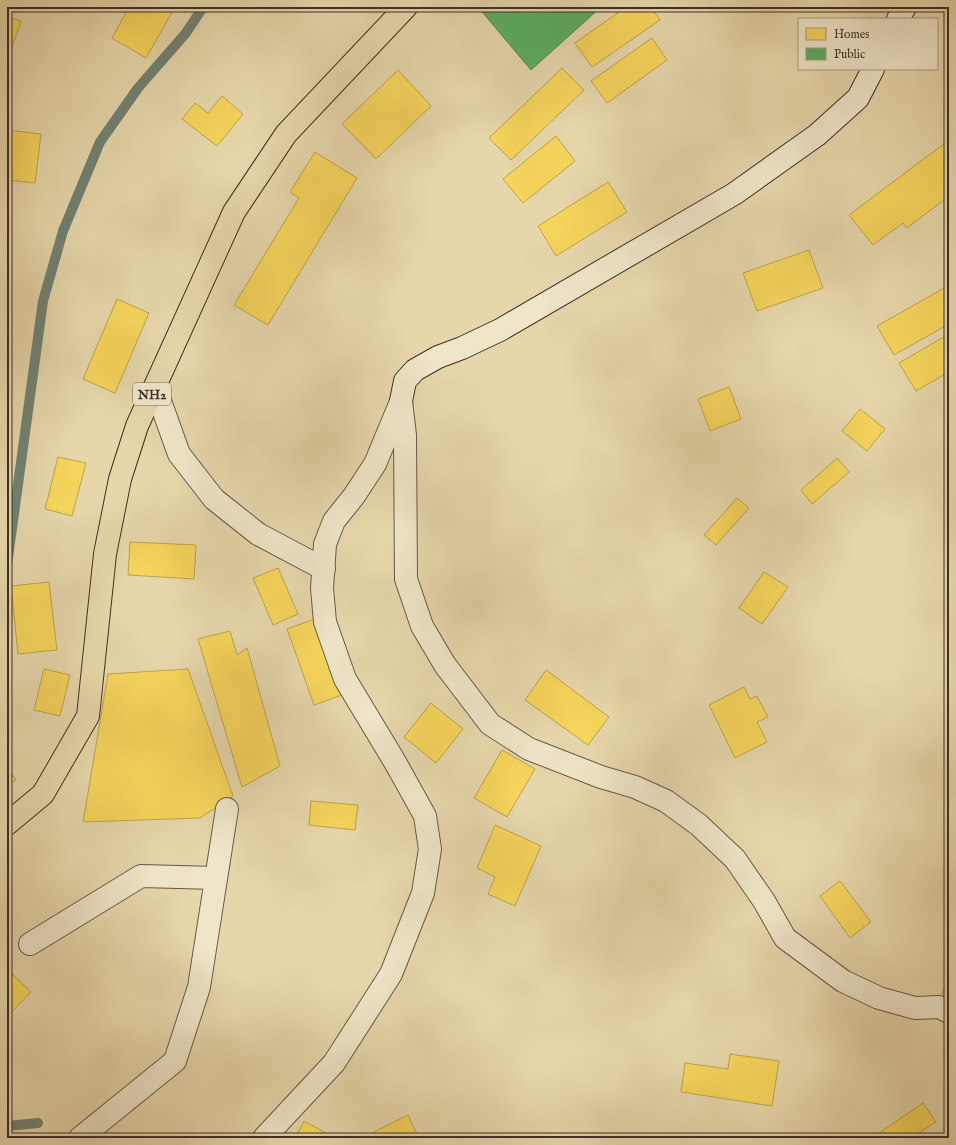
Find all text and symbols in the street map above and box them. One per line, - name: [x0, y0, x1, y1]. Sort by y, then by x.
- legend: [798, 18, 938, 70]
- text: Homes: [834, 27, 870, 42]
- text: Public: [834, 47, 865, 62]
- road number: NH2: [133, 383, 171, 405]

